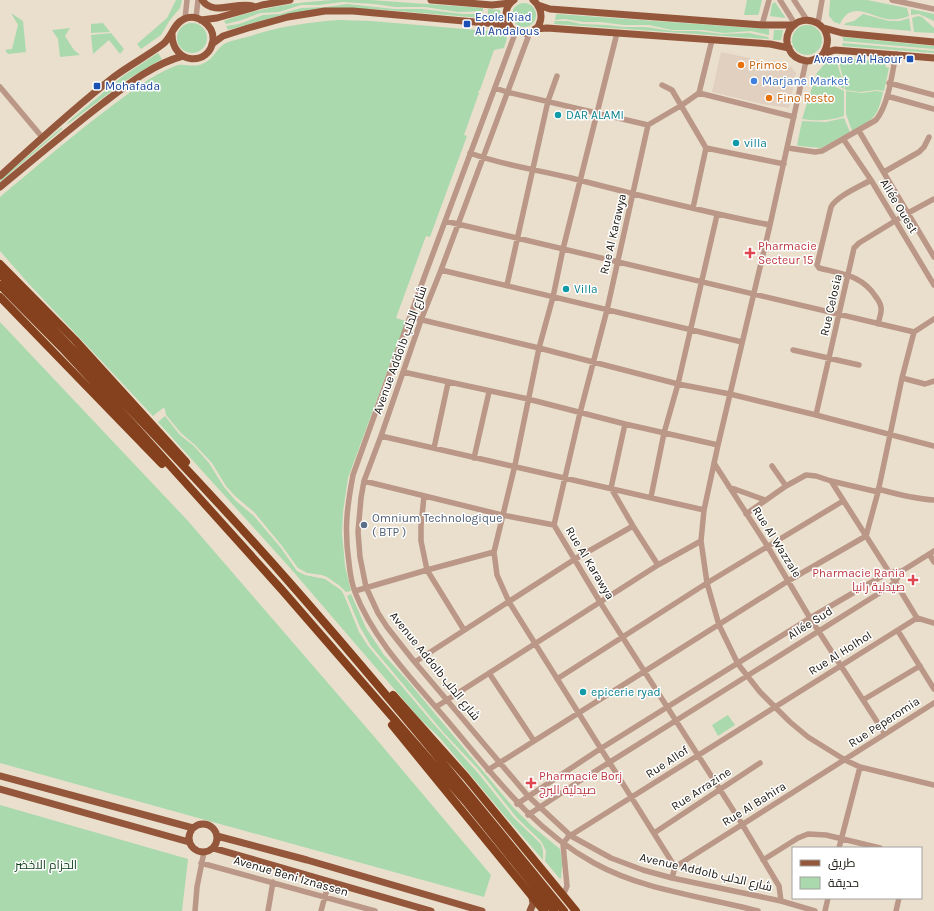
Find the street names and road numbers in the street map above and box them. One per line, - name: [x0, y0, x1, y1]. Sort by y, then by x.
- street label: Allée Ouest: [877, 176, 921, 236]
- street label: Rue Al Karawya: [597, 192, 629, 276]
- street label: Rue Celosia: [817, 272, 845, 338]
- street label: Avenue Addolb شارع الدلب: [370, 284, 431, 416]
- street label: Rue Al Wazzale: [750, 504, 804, 580]
- street label: Rue Al Karawya: [563, 524, 617, 602]
- street label: Allée Sud: [785, 604, 835, 642]
- street label: Avenue Addolb شارع الدلب: [386, 609, 483, 724]
- street label: Rue Al Holhol: [806, 628, 874, 678]
- street label: Rue Peperomia: [846, 694, 922, 750]
- street label: Rue Allof: [643, 743, 692, 781]
- street label: Rue Arrazine: [668, 764, 734, 814]
- street label: Rue Al Bahira: [720, 779, 788, 829]
- street label: Avenue Addolb شارع الدلب: [638, 850, 774, 895]
- street label: Avenue Beni Iznassen: [232, 853, 350, 899]

